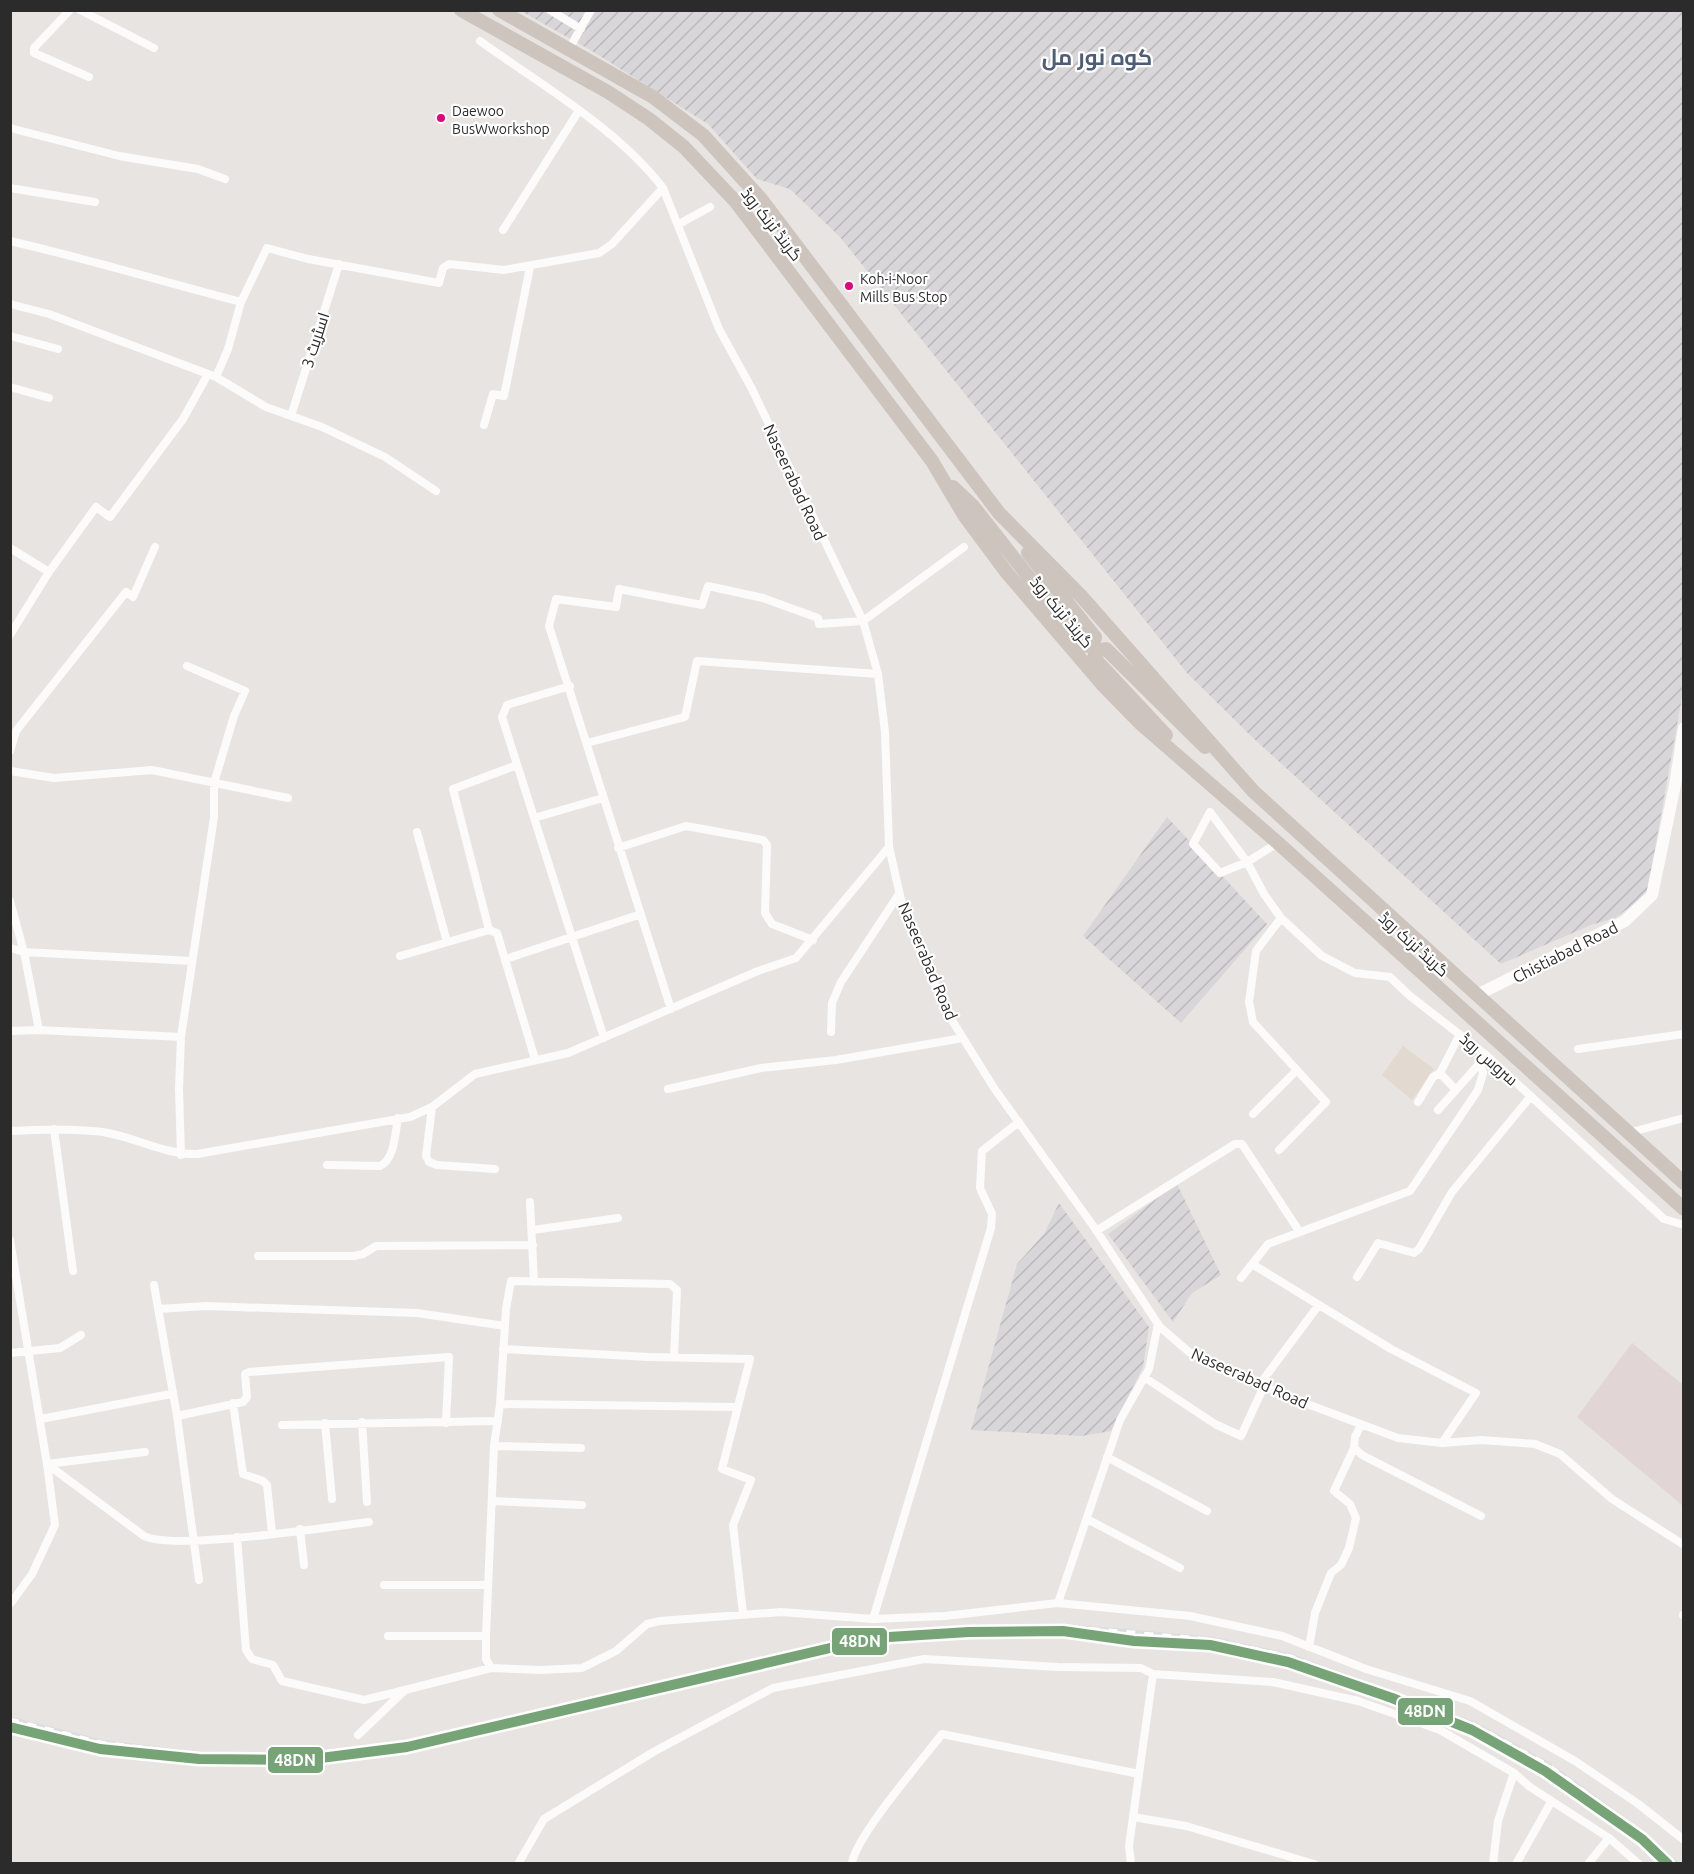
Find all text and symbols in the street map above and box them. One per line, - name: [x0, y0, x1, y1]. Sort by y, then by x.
- district label: کوہ نور مل: [1042, 44, 1152, 71]
- place label: Daewoo BusWworkshop: [452, 103, 550, 137]
- marker: Daewoo BusWworkshop: [435, 112, 447, 124]
- street label: گرینڈ ٹرنک روڈ: [737, 184, 806, 265]
- place label: Koh-i-Noor Mills Bus Stop: [860, 271, 948, 305]
- marker: Koh-i-Noor Mills Bus Stop: [843, 280, 855, 292]
- street label: اسٹریٹ 3: [298, 310, 333, 370]
- street label: Naseerabad Road: [760, 421, 830, 543]
- street label: گرینڈ ٹرنک روڈ: [1026, 573, 1097, 652]
- street label: Naseerabad Road: [895, 899, 961, 1023]
- street label: گرینڈ ٹرنک روڈ: [1375, 908, 1453, 981]
- street label: Chistiabad Road: [1509, 918, 1621, 986]
- street label: سروس روڈ: [1455, 1029, 1521, 1090]
- street label: Naseerabad Road: [1189, 1344, 1311, 1412]
- line badge: 48DN: [831, 1627, 888, 1656]
- text: 48DN: [839, 1632, 881, 1650]
- line badge: 48DN: [1397, 1697, 1454, 1726]
- text: 48DN: [1404, 1702, 1446, 1720]
- line badge: 48DN: [267, 1746, 324, 1774]
- text: 48DN: [274, 1751, 316, 1769]

